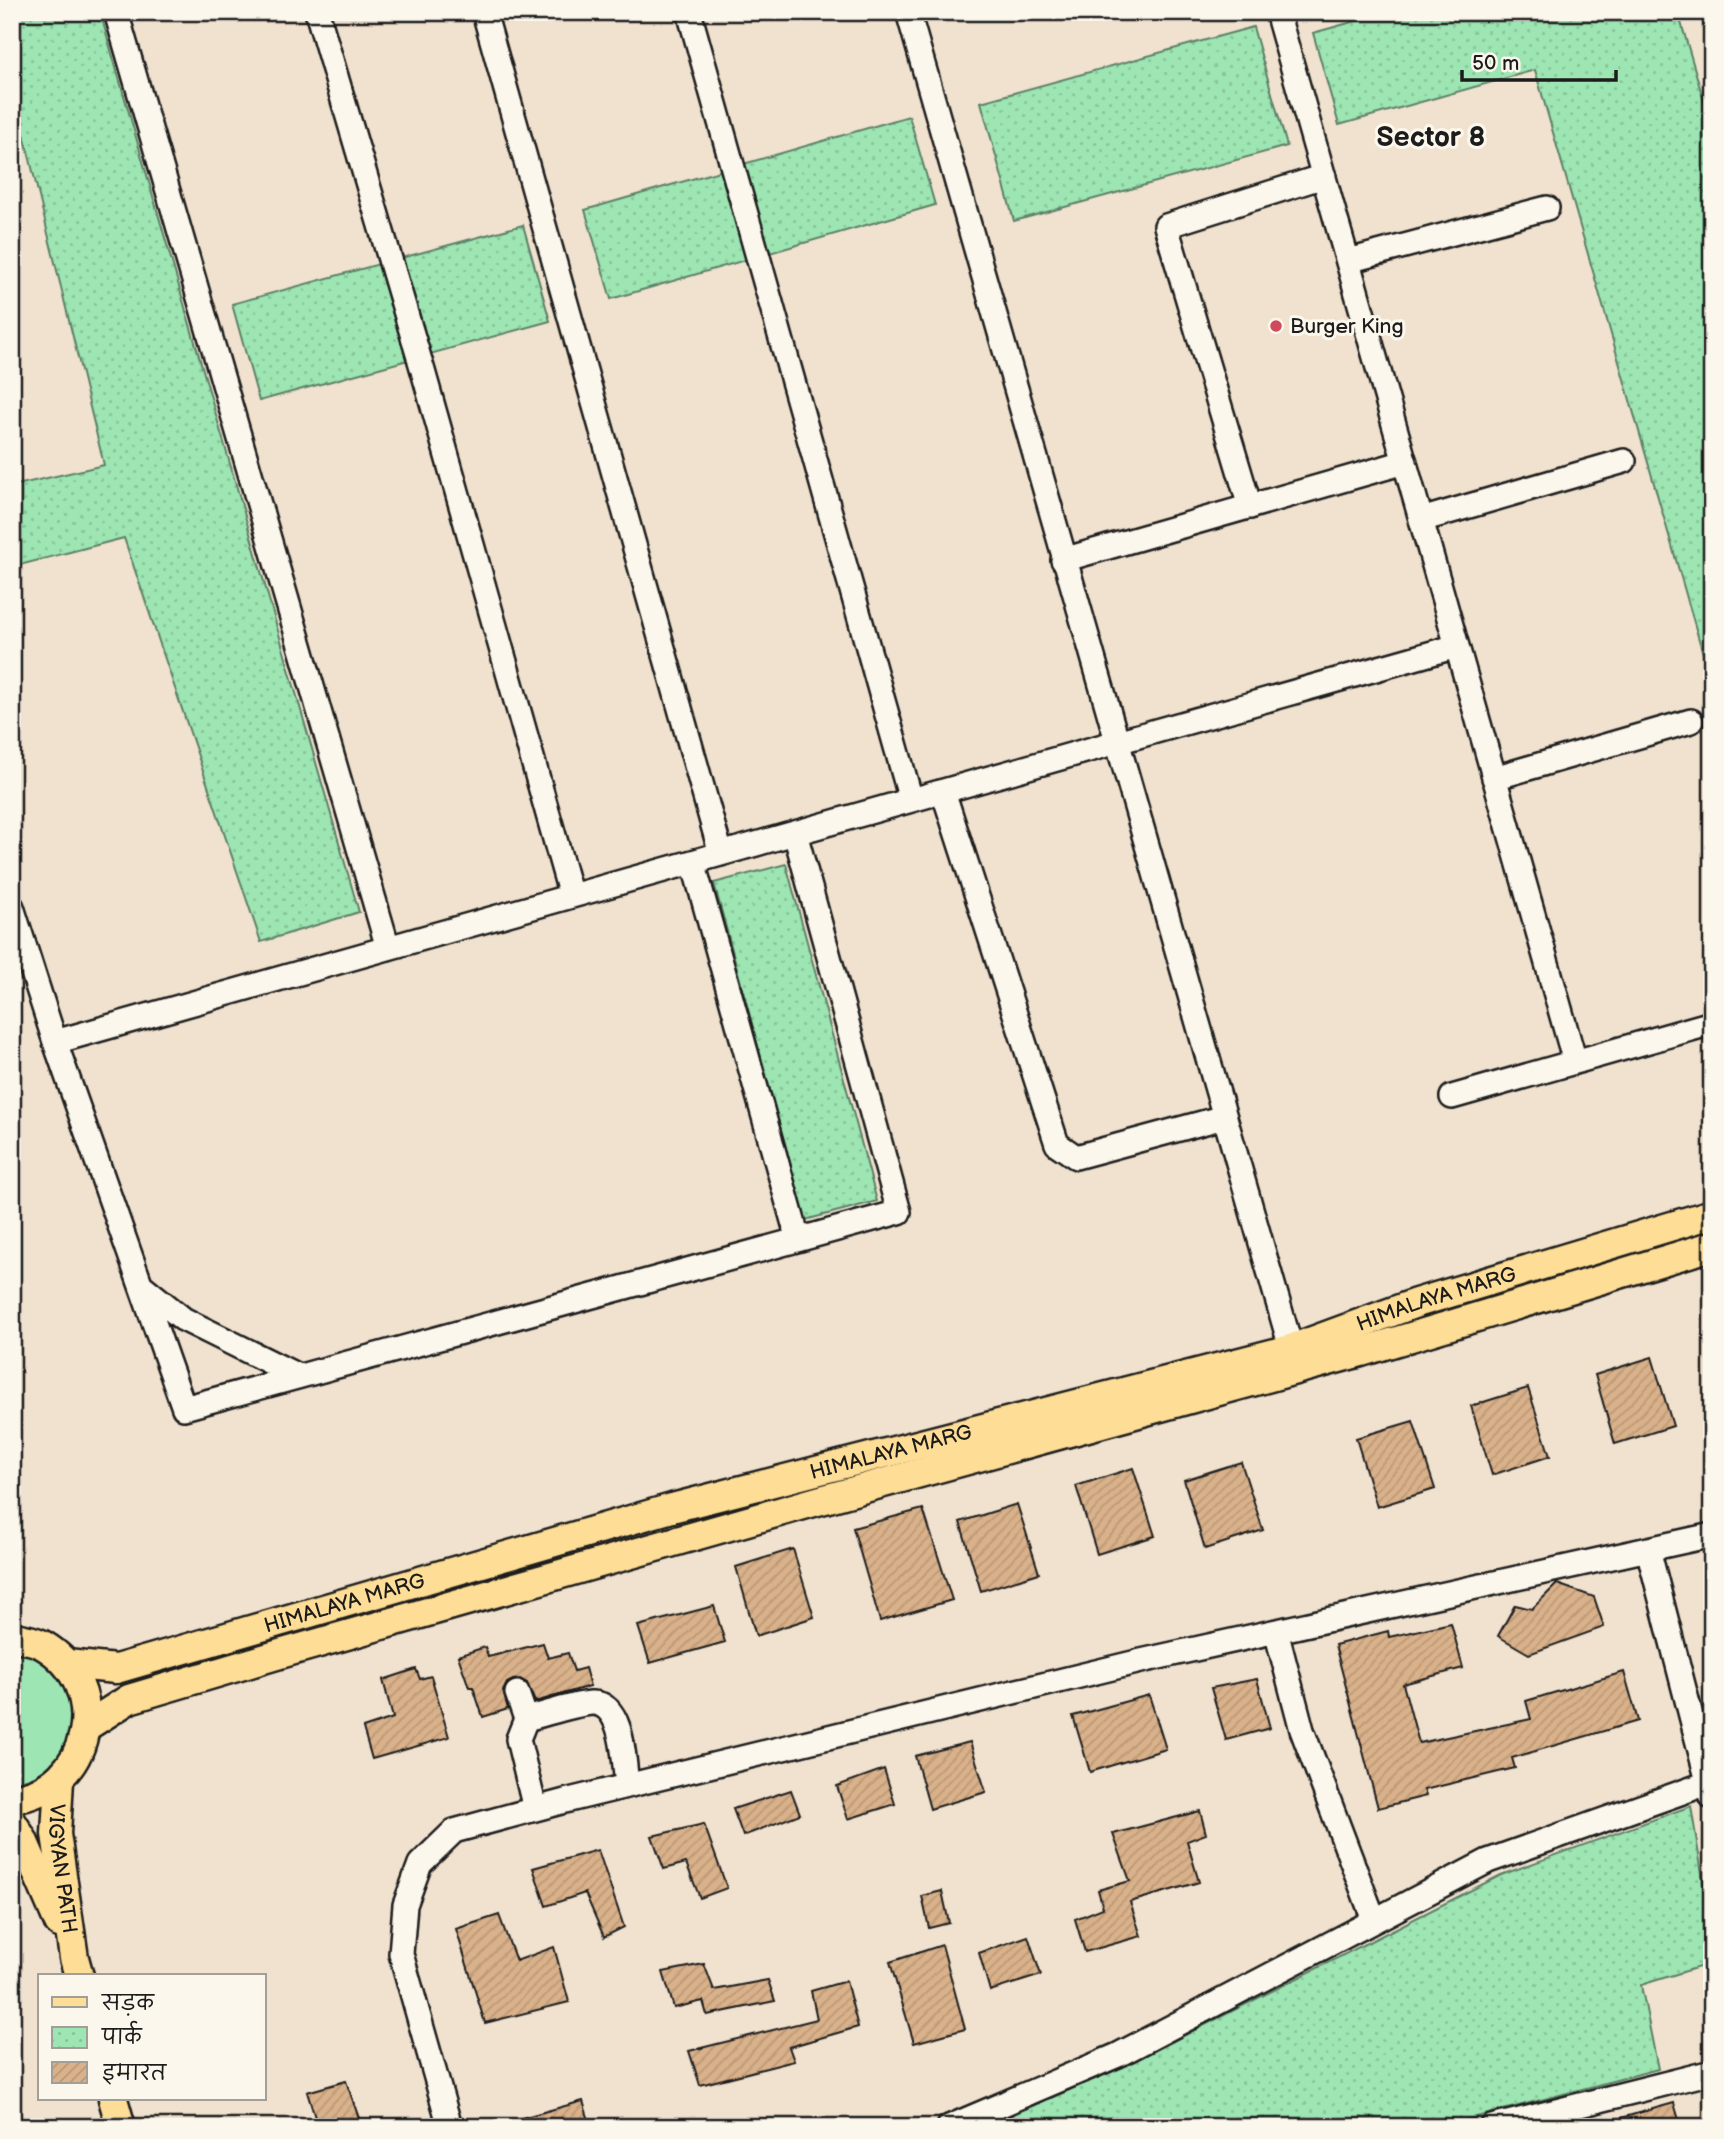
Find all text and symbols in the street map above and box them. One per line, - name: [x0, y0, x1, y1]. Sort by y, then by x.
- scale bar: [1462, 38, 1616, 82]
- text: 50 m: [1472, 51, 1519, 76]
- district label: Sector 8: [1377, 121, 1485, 154]
- place label: Burger King: [1290, 314, 1404, 339]
- marker: Burger King: [1268, 318, 1284, 334]
- street label: HIMALAYA MARG: [1353, 1262, 1519, 1337]
- street label: HIMALAYA MARG: [807, 1419, 975, 1485]
- street label: HIMALAYA MARG: [261, 1568, 428, 1639]
- street label: VIGYAN PATH: [43, 1803, 82, 1935]
- legend: [38, 1974, 266, 2100]
- text: सड़क: [101, 1991, 155, 2016]
- text: पार्क: [101, 2020, 143, 2050]
- text: इमारत: [102, 2061, 168, 2086]

